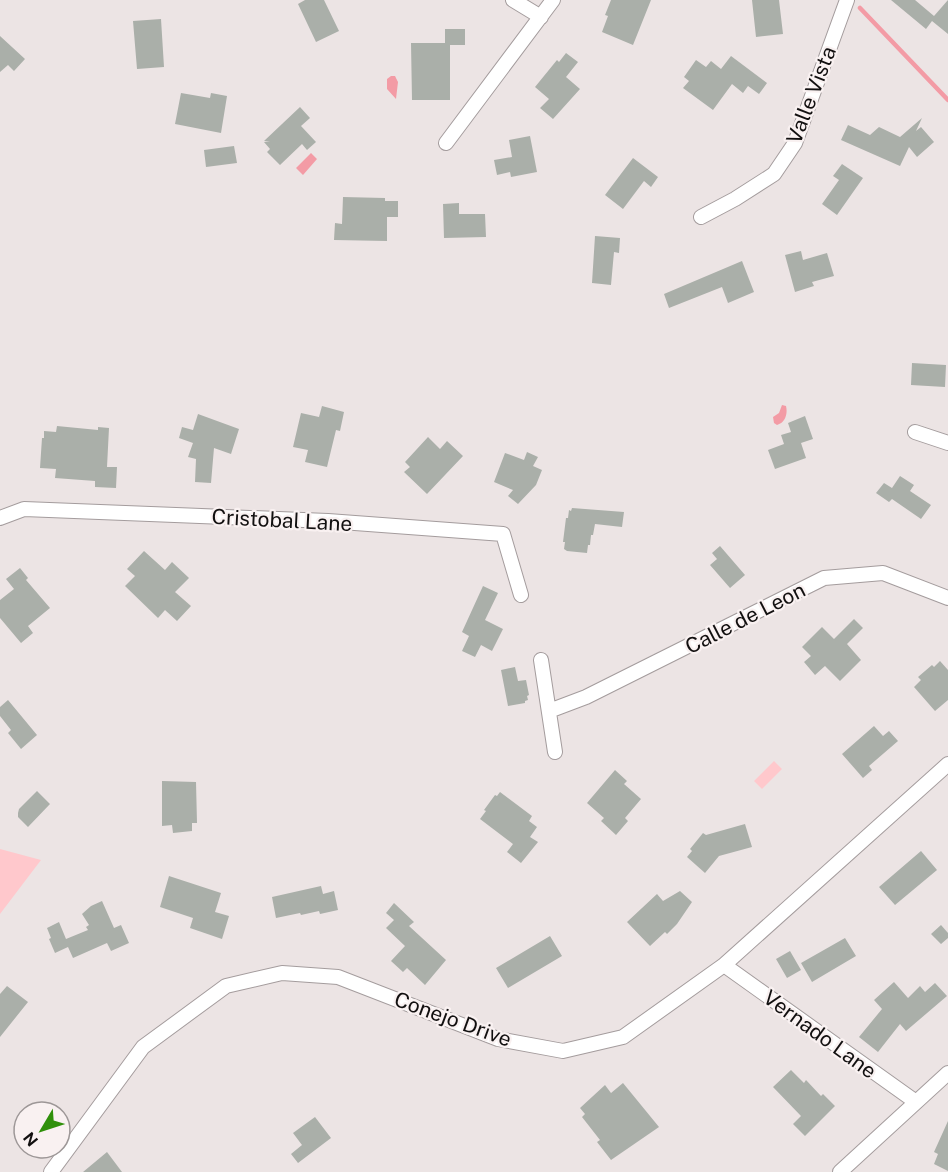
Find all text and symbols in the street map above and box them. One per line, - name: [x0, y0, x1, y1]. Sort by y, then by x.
- street label: Valle Vista: [781, 43, 841, 147]
- street label: Cristobal Lane: [211, 504, 353, 536]
- street label: Calle de Leon: [681, 577, 809, 659]
- street label: Vernado Lane: [759, 985, 881, 1083]
- street label: Conejo Drive: [391, 986, 515, 1052]
- north arrow: [12, 1100, 72, 1160]
- text: N: [19, 1128, 42, 1150]

